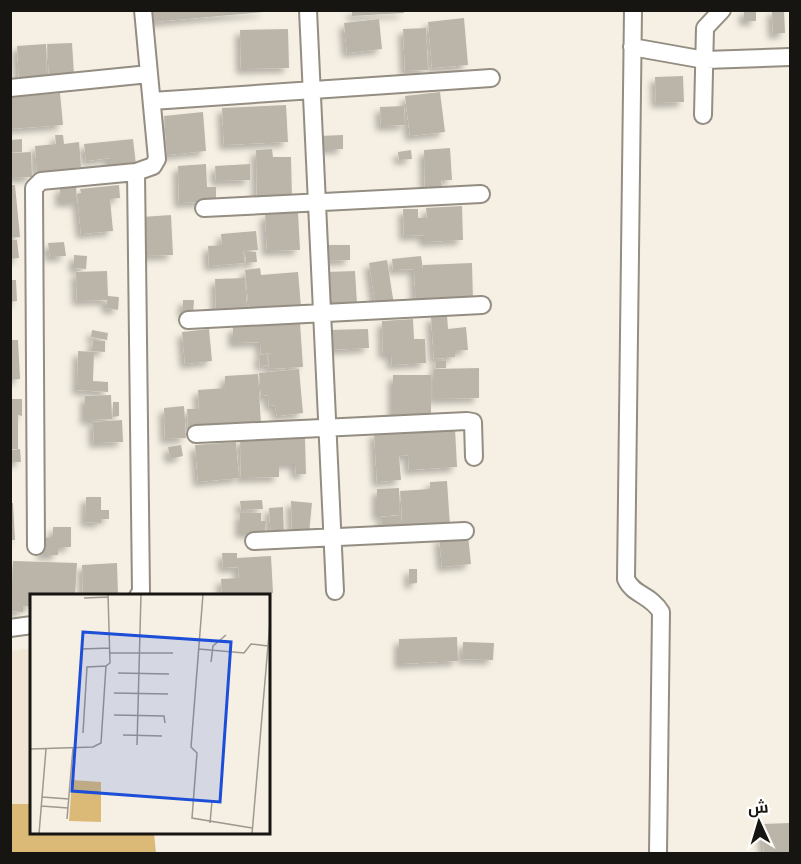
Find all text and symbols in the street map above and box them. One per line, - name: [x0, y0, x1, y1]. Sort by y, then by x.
- inset map: [30, 594, 270, 834]
- north arrow: [729, 792, 789, 852]
- text: ش: [747, 796, 769, 818]

